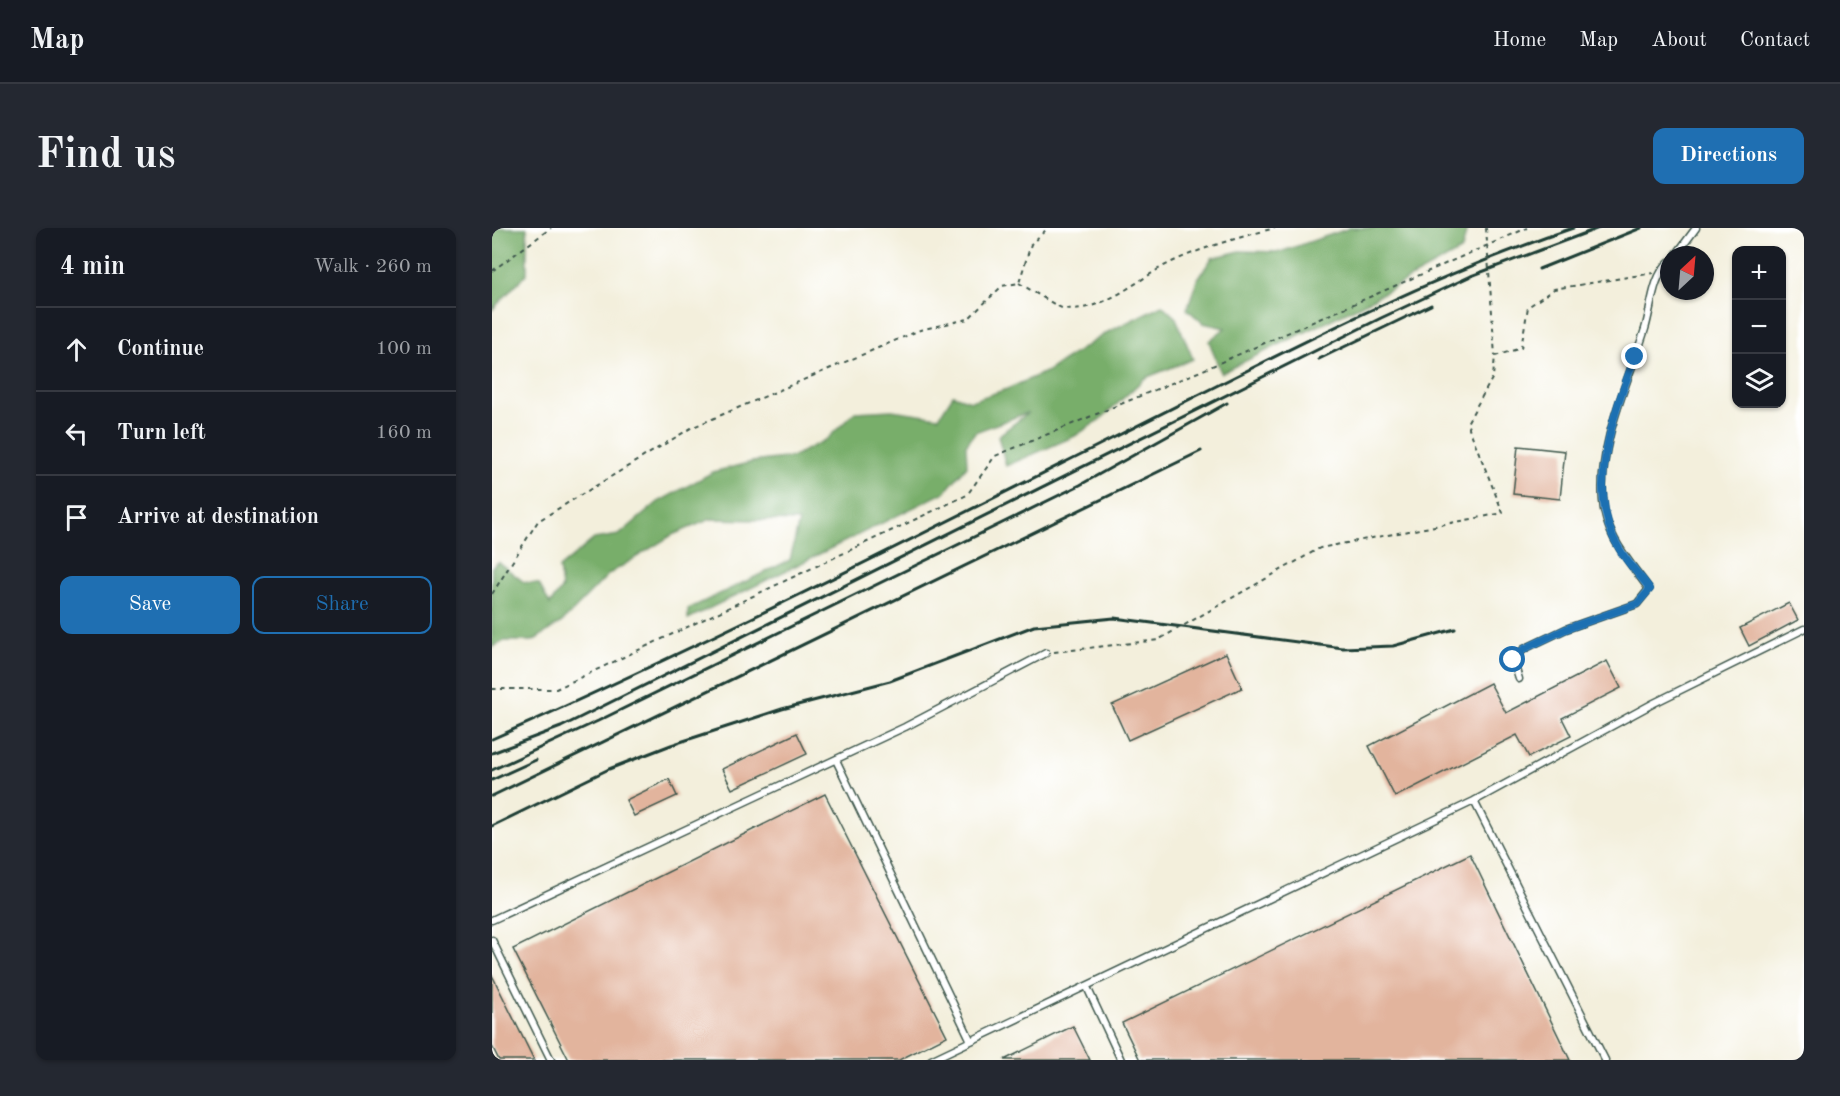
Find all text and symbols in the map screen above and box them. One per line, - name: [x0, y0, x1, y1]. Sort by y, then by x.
- text: Map: [30, 27, 84, 55]
- text: Home: [1493, 30, 1546, 51]
- text: Map: [1579, 30, 1618, 51]
- text: About: [1651, 30, 1707, 51]
- text: Contact: [1740, 30, 1810, 51]
- button: Directions: [1653, 128, 1804, 184]
- text: Find us: [36, 135, 175, 177]
- north arrow: [1660, 246, 1714, 300]
- map controls: [1732, 246, 1786, 408]
- button: +: [1732, 246, 1786, 300]
- text: 4 min: [60, 254, 125, 280]
- text: Walk · 260 m: [313, 257, 432, 277]
- button: −: [1732, 300, 1786, 354]
- icon: ahead: [60, 333, 93, 366]
- text: Continue: [117, 338, 204, 360]
- text: 100 m: [376, 339, 432, 359]
- route end: [1621, 343, 1647, 369]
- button: layers: [1732, 354, 1786, 408]
- icon: left: [60, 417, 93, 450]
- text: Turn left: [117, 422, 206, 444]
- text: 160 m: [376, 423, 432, 443]
- icon: arrive: [60, 501, 93, 534]
- text: Arrive at destination: [117, 506, 319, 528]
- button: Save: [60, 576, 240, 634]
- button: Share: [252, 576, 432, 634]
- route start: [1499, 646, 1525, 672]

